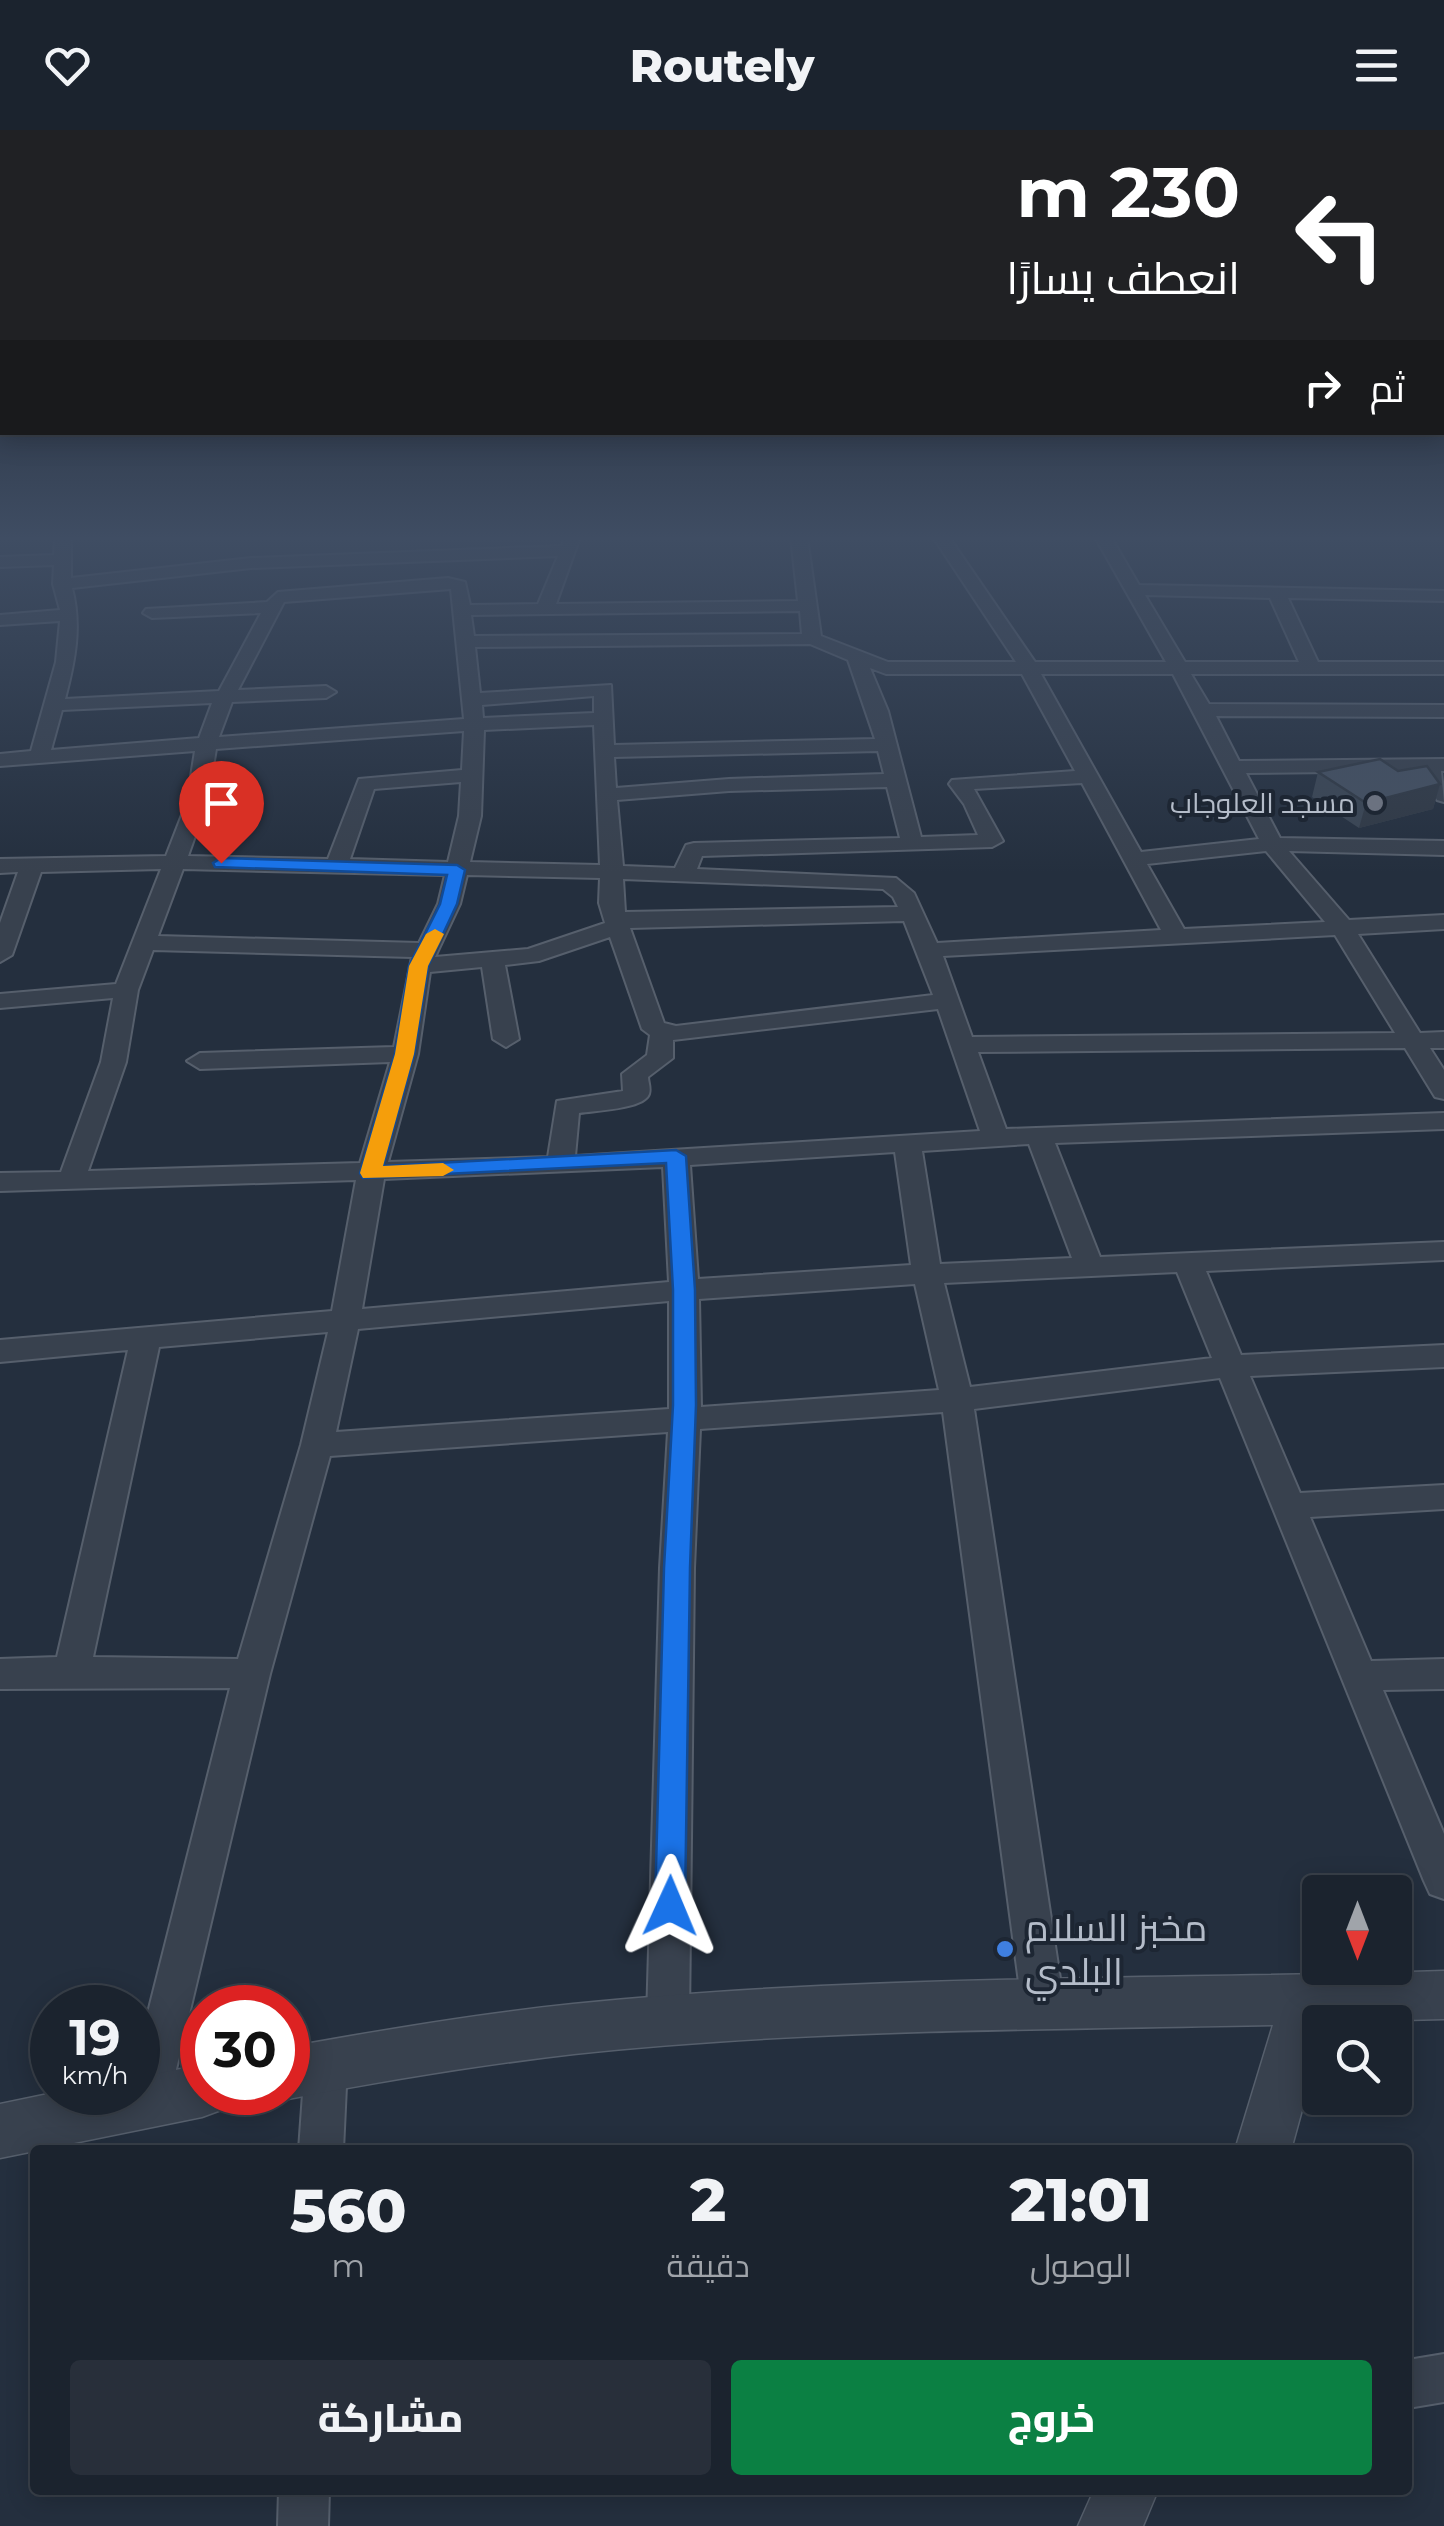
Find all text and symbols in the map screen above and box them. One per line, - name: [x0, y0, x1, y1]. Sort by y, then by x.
- icon: heart: [40, 38, 95, 93]
- text: Routely: [630, 38, 814, 93]
- icon: menu: [1349, 38, 1404, 93]
- text: 230 m: [1016, 149, 1240, 235]
- icon: left: [1275, 170, 1405, 300]
- text: انعطف يسارًا: [1006, 250, 1240, 305]
- icon: right: [1295, 360, 1350, 415]
- text: ثم: [1370, 365, 1405, 412]
- pin: [179, 761, 264, 864]
- icon: arrive: [194, 776, 249, 831]
- place label: مسجد العلوجاب: [1170, 786, 1355, 820]
- marker: مسجد العلوجاب: [1364, 792, 1386, 814]
- position arrow: [618, 1854, 722, 1958]
- north arrow: [1302, 1875, 1412, 1985]
- map controls: [1302, 1875, 1412, 2115]
- place label: مخبز السلام البلدي: [1025, 1904, 1207, 2001]
- marker: مخبز السلام البلدي: [994, 1938, 1016, 1960]
- speed limit sign: 30: [180, 1985, 310, 2115]
- button: search: [1302, 2005, 1412, 2115]
- text: 19: [69, 2007, 121, 2068]
- text: km/h: [62, 2060, 128, 2090]
- text: 2: [690, 2163, 726, 2236]
- text: 21:01: [1010, 2163, 1152, 2236]
- text: 560: [290, 2174, 407, 2247]
- text: m: [331, 2246, 365, 2285]
- text: دقيقة: [667, 2246, 750, 2285]
- text: الوصول: [1030, 2246, 1132, 2285]
- button: مشاركة: [70, 2360, 711, 2475]
- button: خروج: [731, 2360, 1372, 2475]

